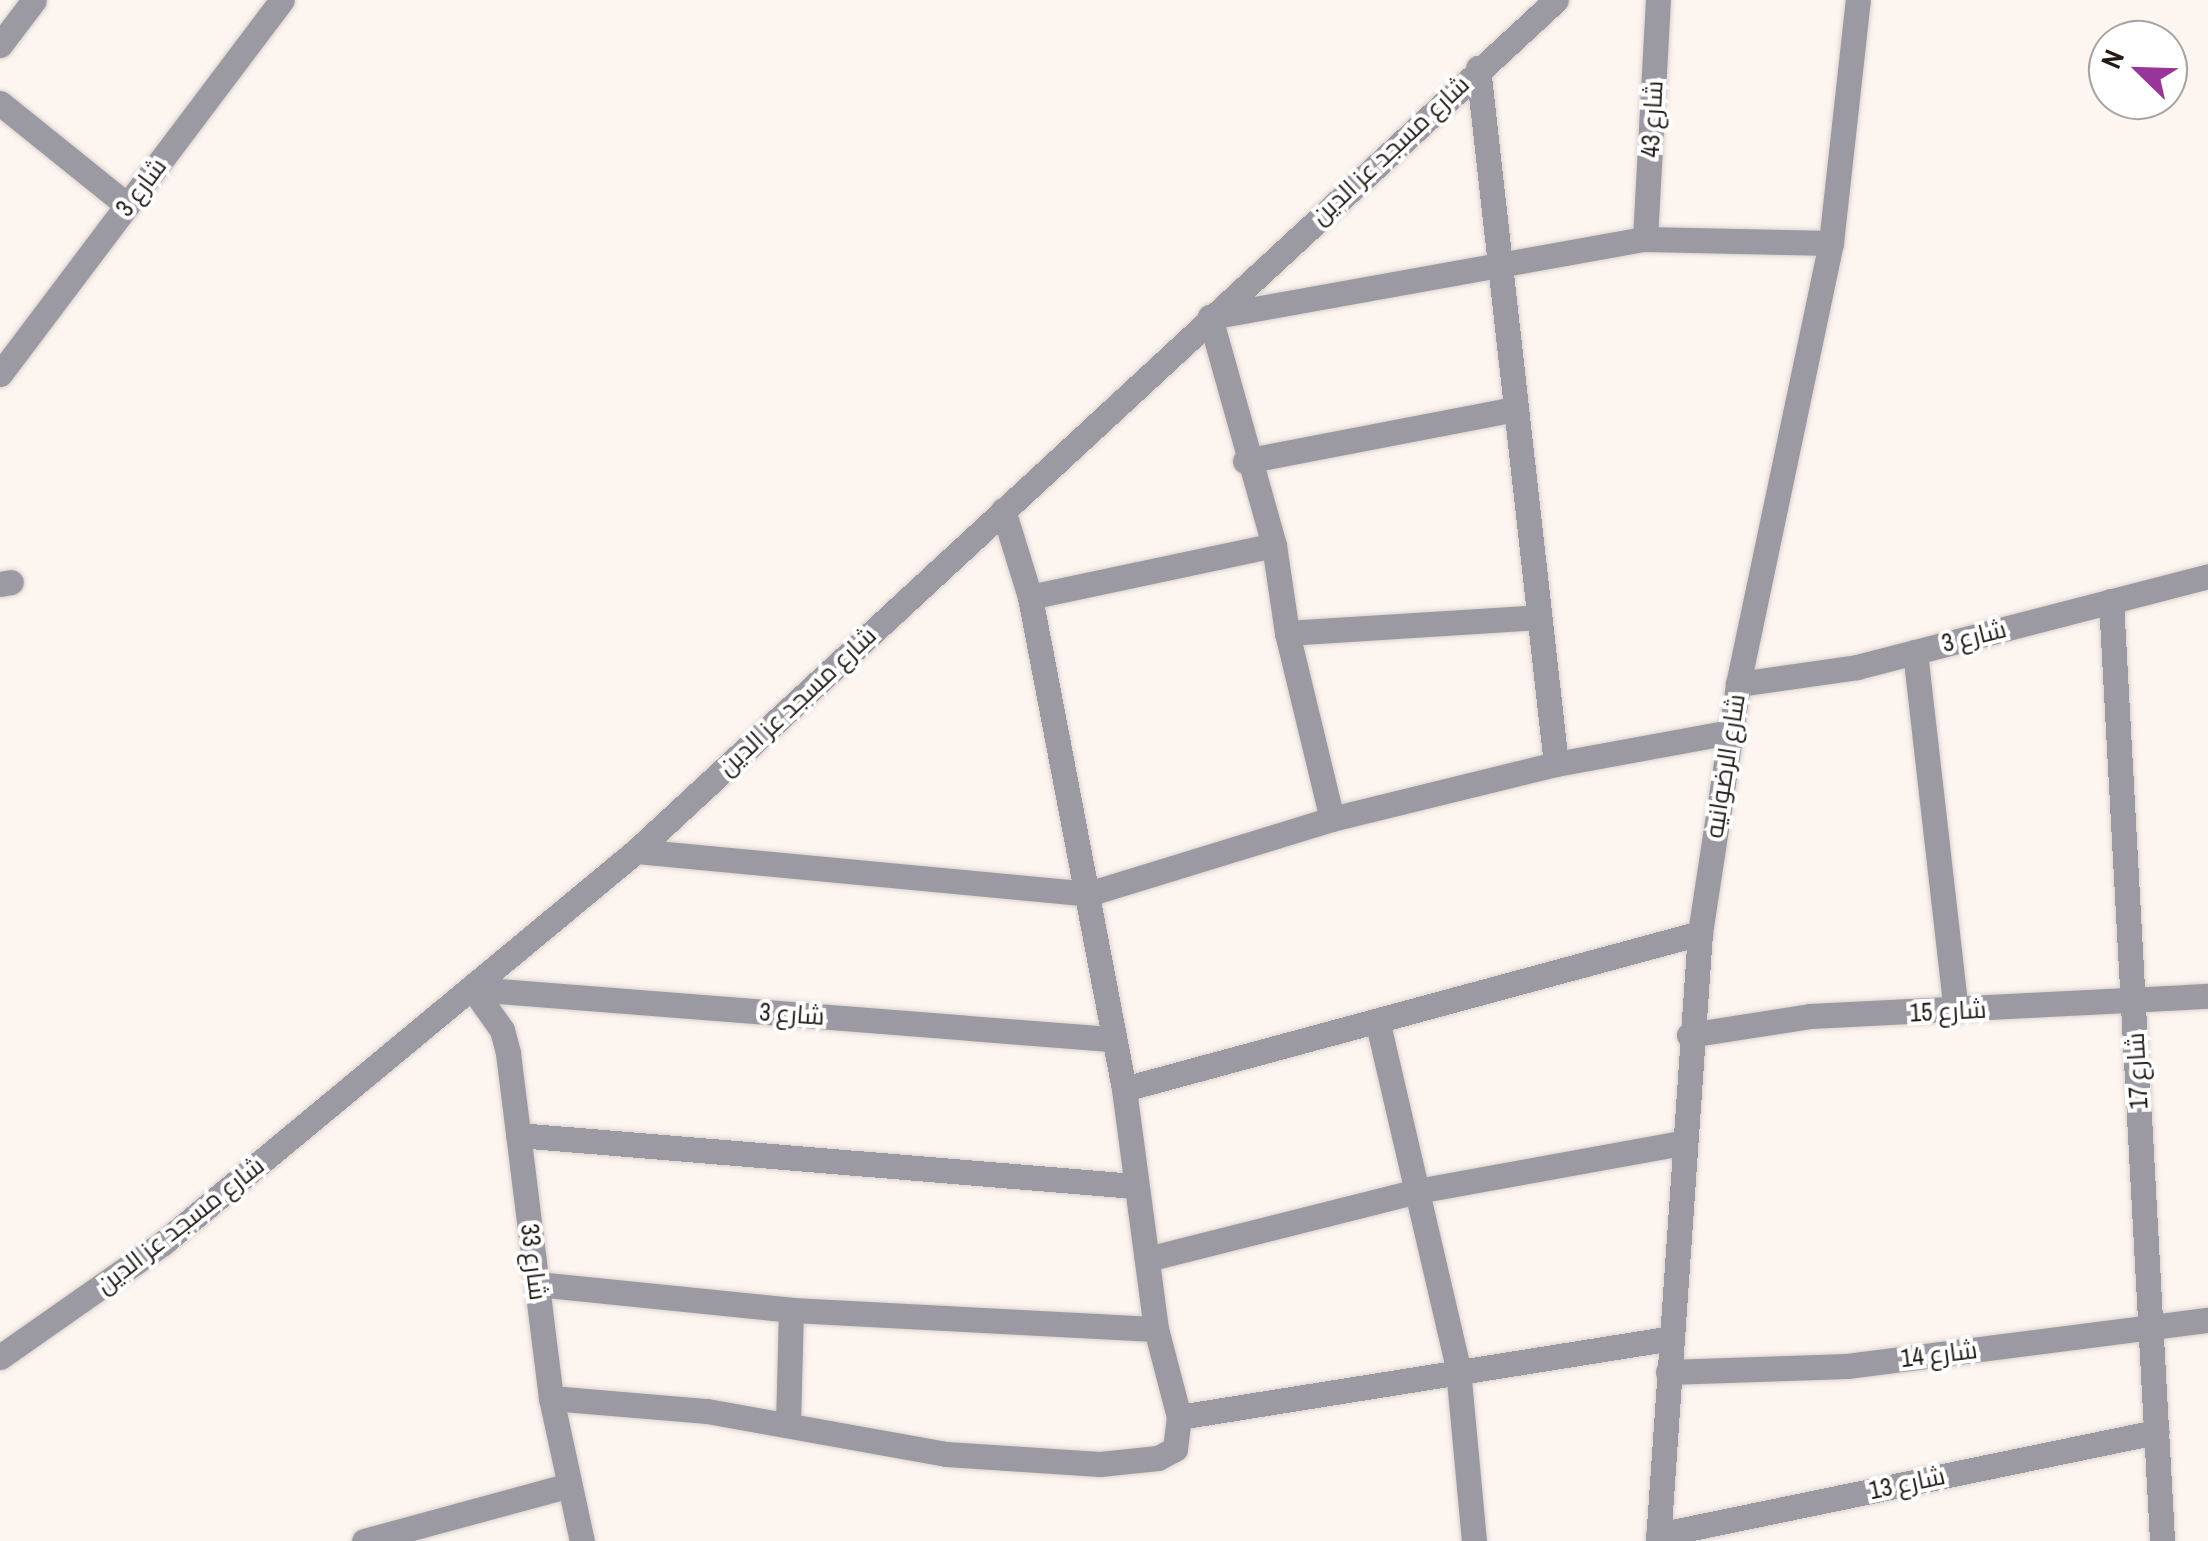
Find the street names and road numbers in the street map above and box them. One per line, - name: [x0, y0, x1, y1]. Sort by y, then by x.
- street label: شارع مسجد عز الدين: [1305, 69, 1475, 231]
- street label: شارع 43: [1635, 80, 1669, 158]
- street label: شارع 3: [109, 152, 173, 222]
- street label: شارع 3: [1939, 614, 2009, 658]
- street label: شارع مسجد عز الدين: [712, 620, 882, 782]
- street label: شارع الرضوانيه: [1699, 692, 1751, 840]
- street label: شارع 15: [1909, 994, 1987, 1028]
- street label: شارع 3: [758, 997, 826, 1031]
- street label: شارع 17: [2120, 1032, 2154, 1110]
- street label: شارع مسجد عز الدين: [90, 1150, 270, 1300]
- street label: شارع 33: [514, 1222, 554, 1302]
- street label: شارع 14: [1899, 1334, 1979, 1374]
- street label: شارع 13: [1866, 1460, 1948, 1506]

